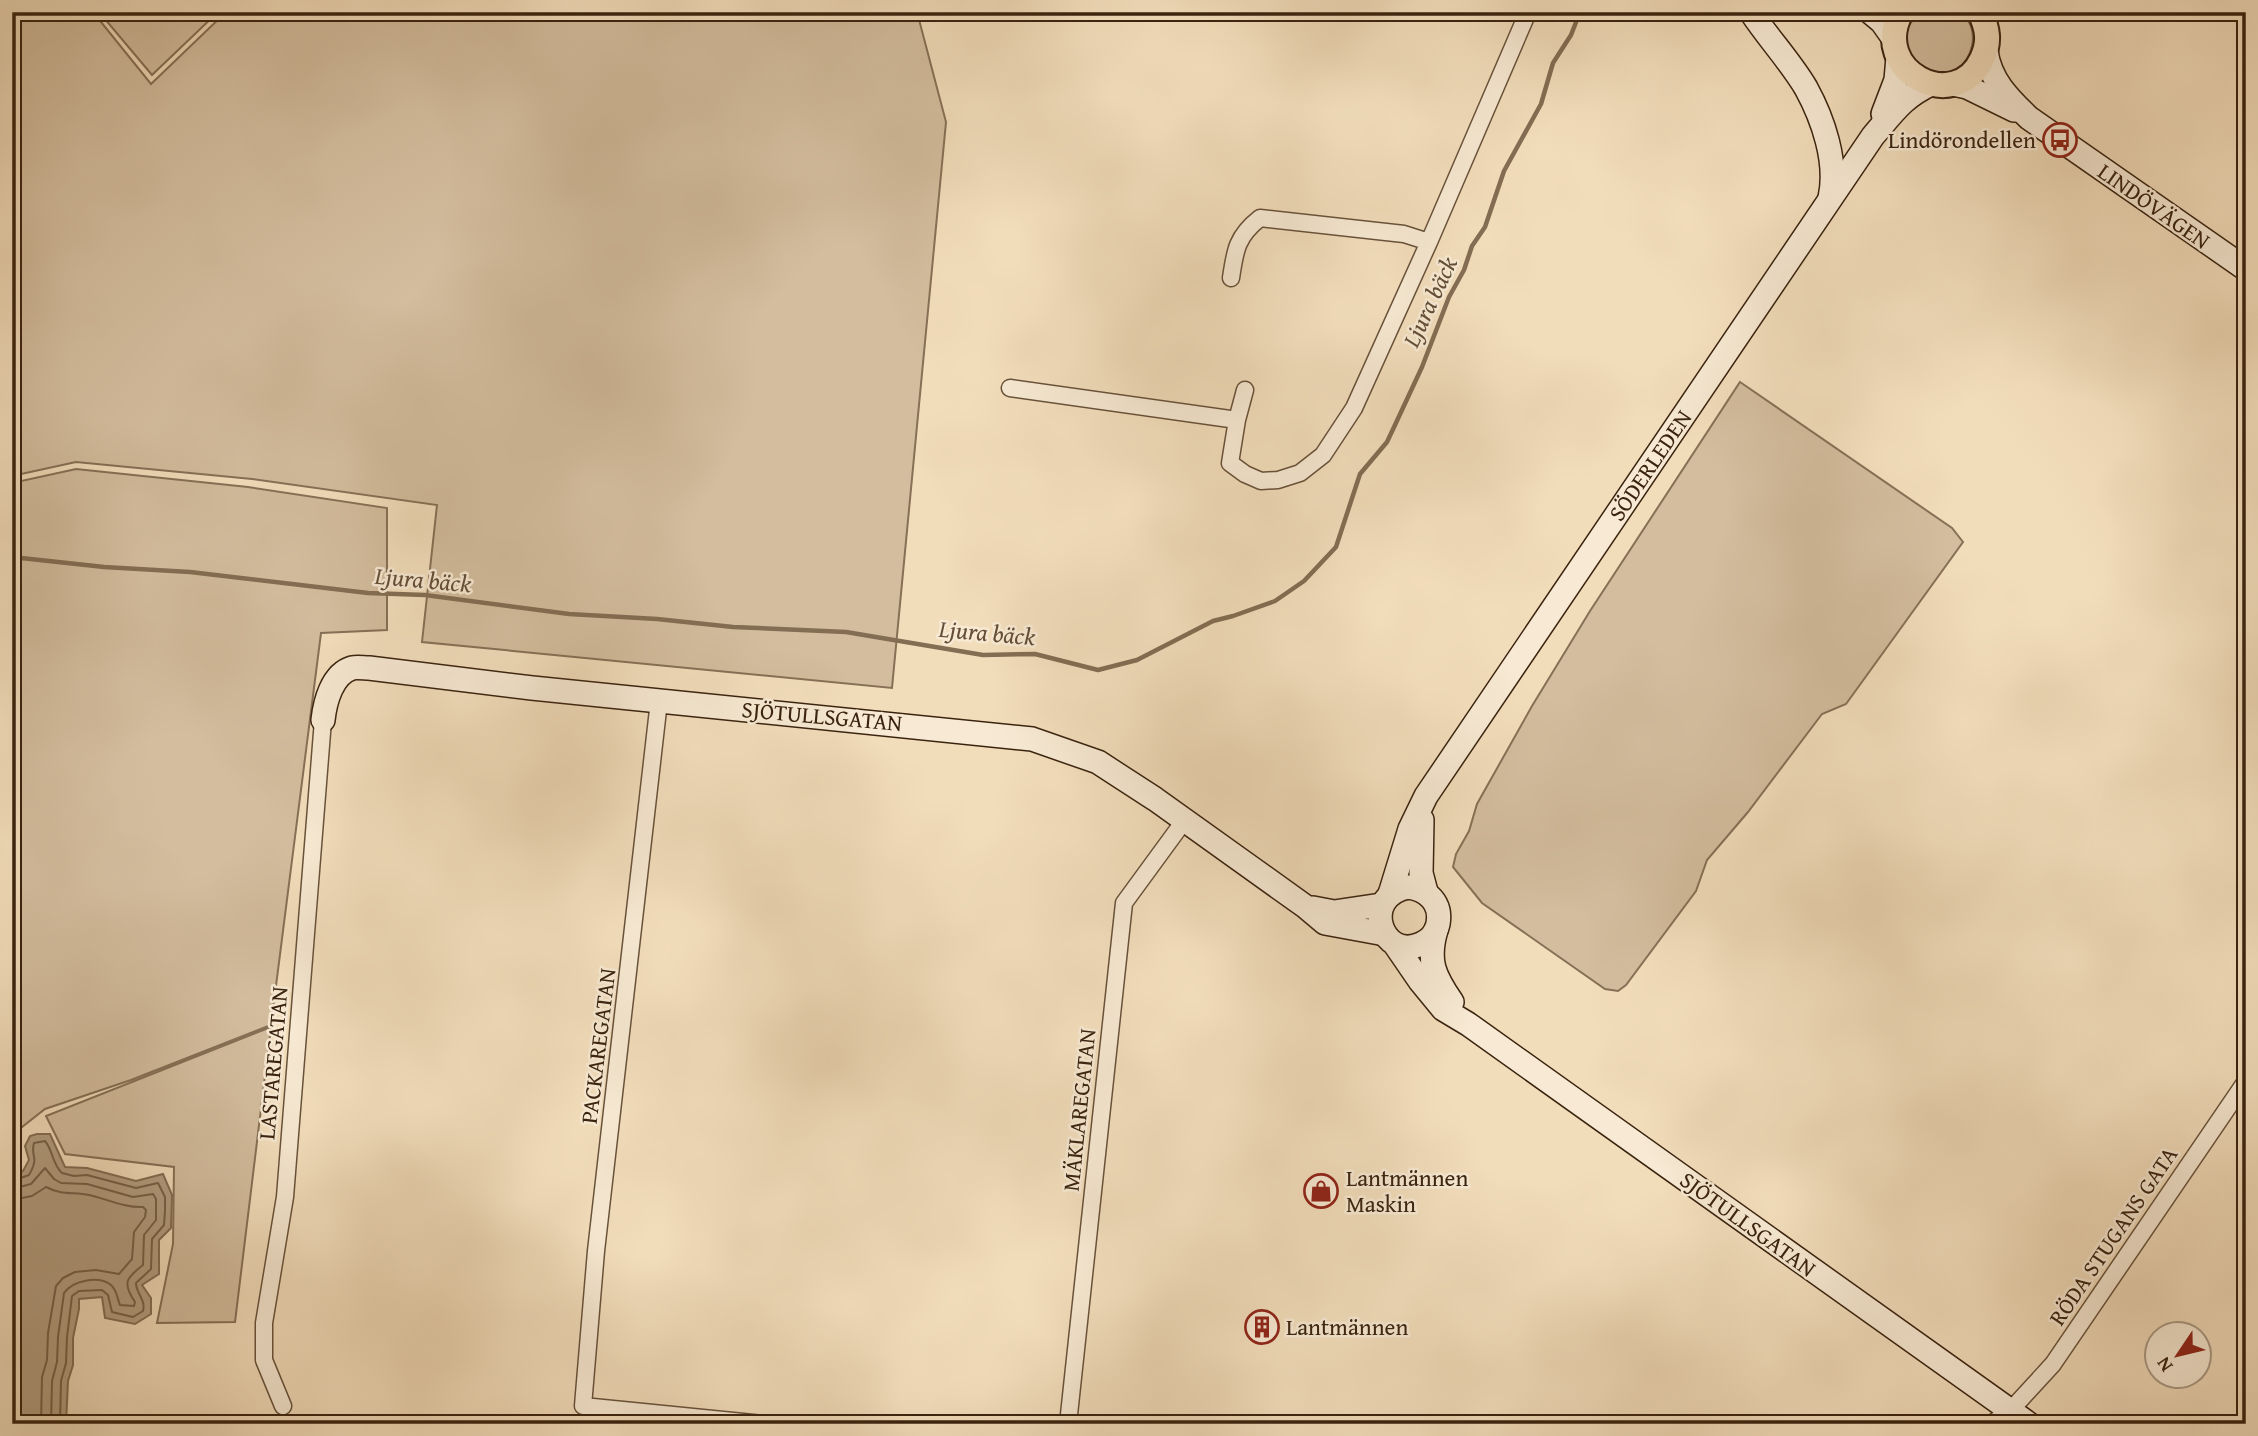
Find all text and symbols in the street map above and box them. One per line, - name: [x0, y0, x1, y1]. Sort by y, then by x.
- bus stop icon: Lindörondellen: [2041, 121, 2079, 159]
- place label: Lindörondellen: [1888, 123, 2036, 156]
- street label: LINDÖVÄGEN: [2091, 155, 2217, 257]
- water label: Ljura bäck: [1393, 251, 1466, 354]
- street label: SÖDERLEDEN: [1600, 403, 1699, 527]
- water label: Ljura bäck: [373, 558, 473, 601]
- water label: Ljura bäck: [937, 611, 1037, 654]
- street label: SJÖTULLSGATAN: [740, 692, 904, 739]
- street label: PACKAREGATAN: [572, 966, 623, 1126]
- street label: LASTAREGATAN: [249, 985, 296, 1141]
- street label: MÄKLAREGATAN: [1054, 1027, 1103, 1193]
- street label: RÖDA STUGANS GATA: [2040, 1140, 2185, 1332]
- place label: Lantmännen Maskin: [1346, 1161, 1468, 1220]
- street label: SJÖTULLSGATAN: [1673, 1163, 1823, 1284]
- shop icon: Lantmännen Maskin: [1302, 1172, 1340, 1210]
- building icon: Lantmännen: [1243, 1308, 1281, 1346]
- place label: Lantmännen: [1286, 1310, 1408, 1343]
- north arrow: [2142, 1320, 2212, 1390]
- text: N: [2149, 1351, 2179, 1378]

